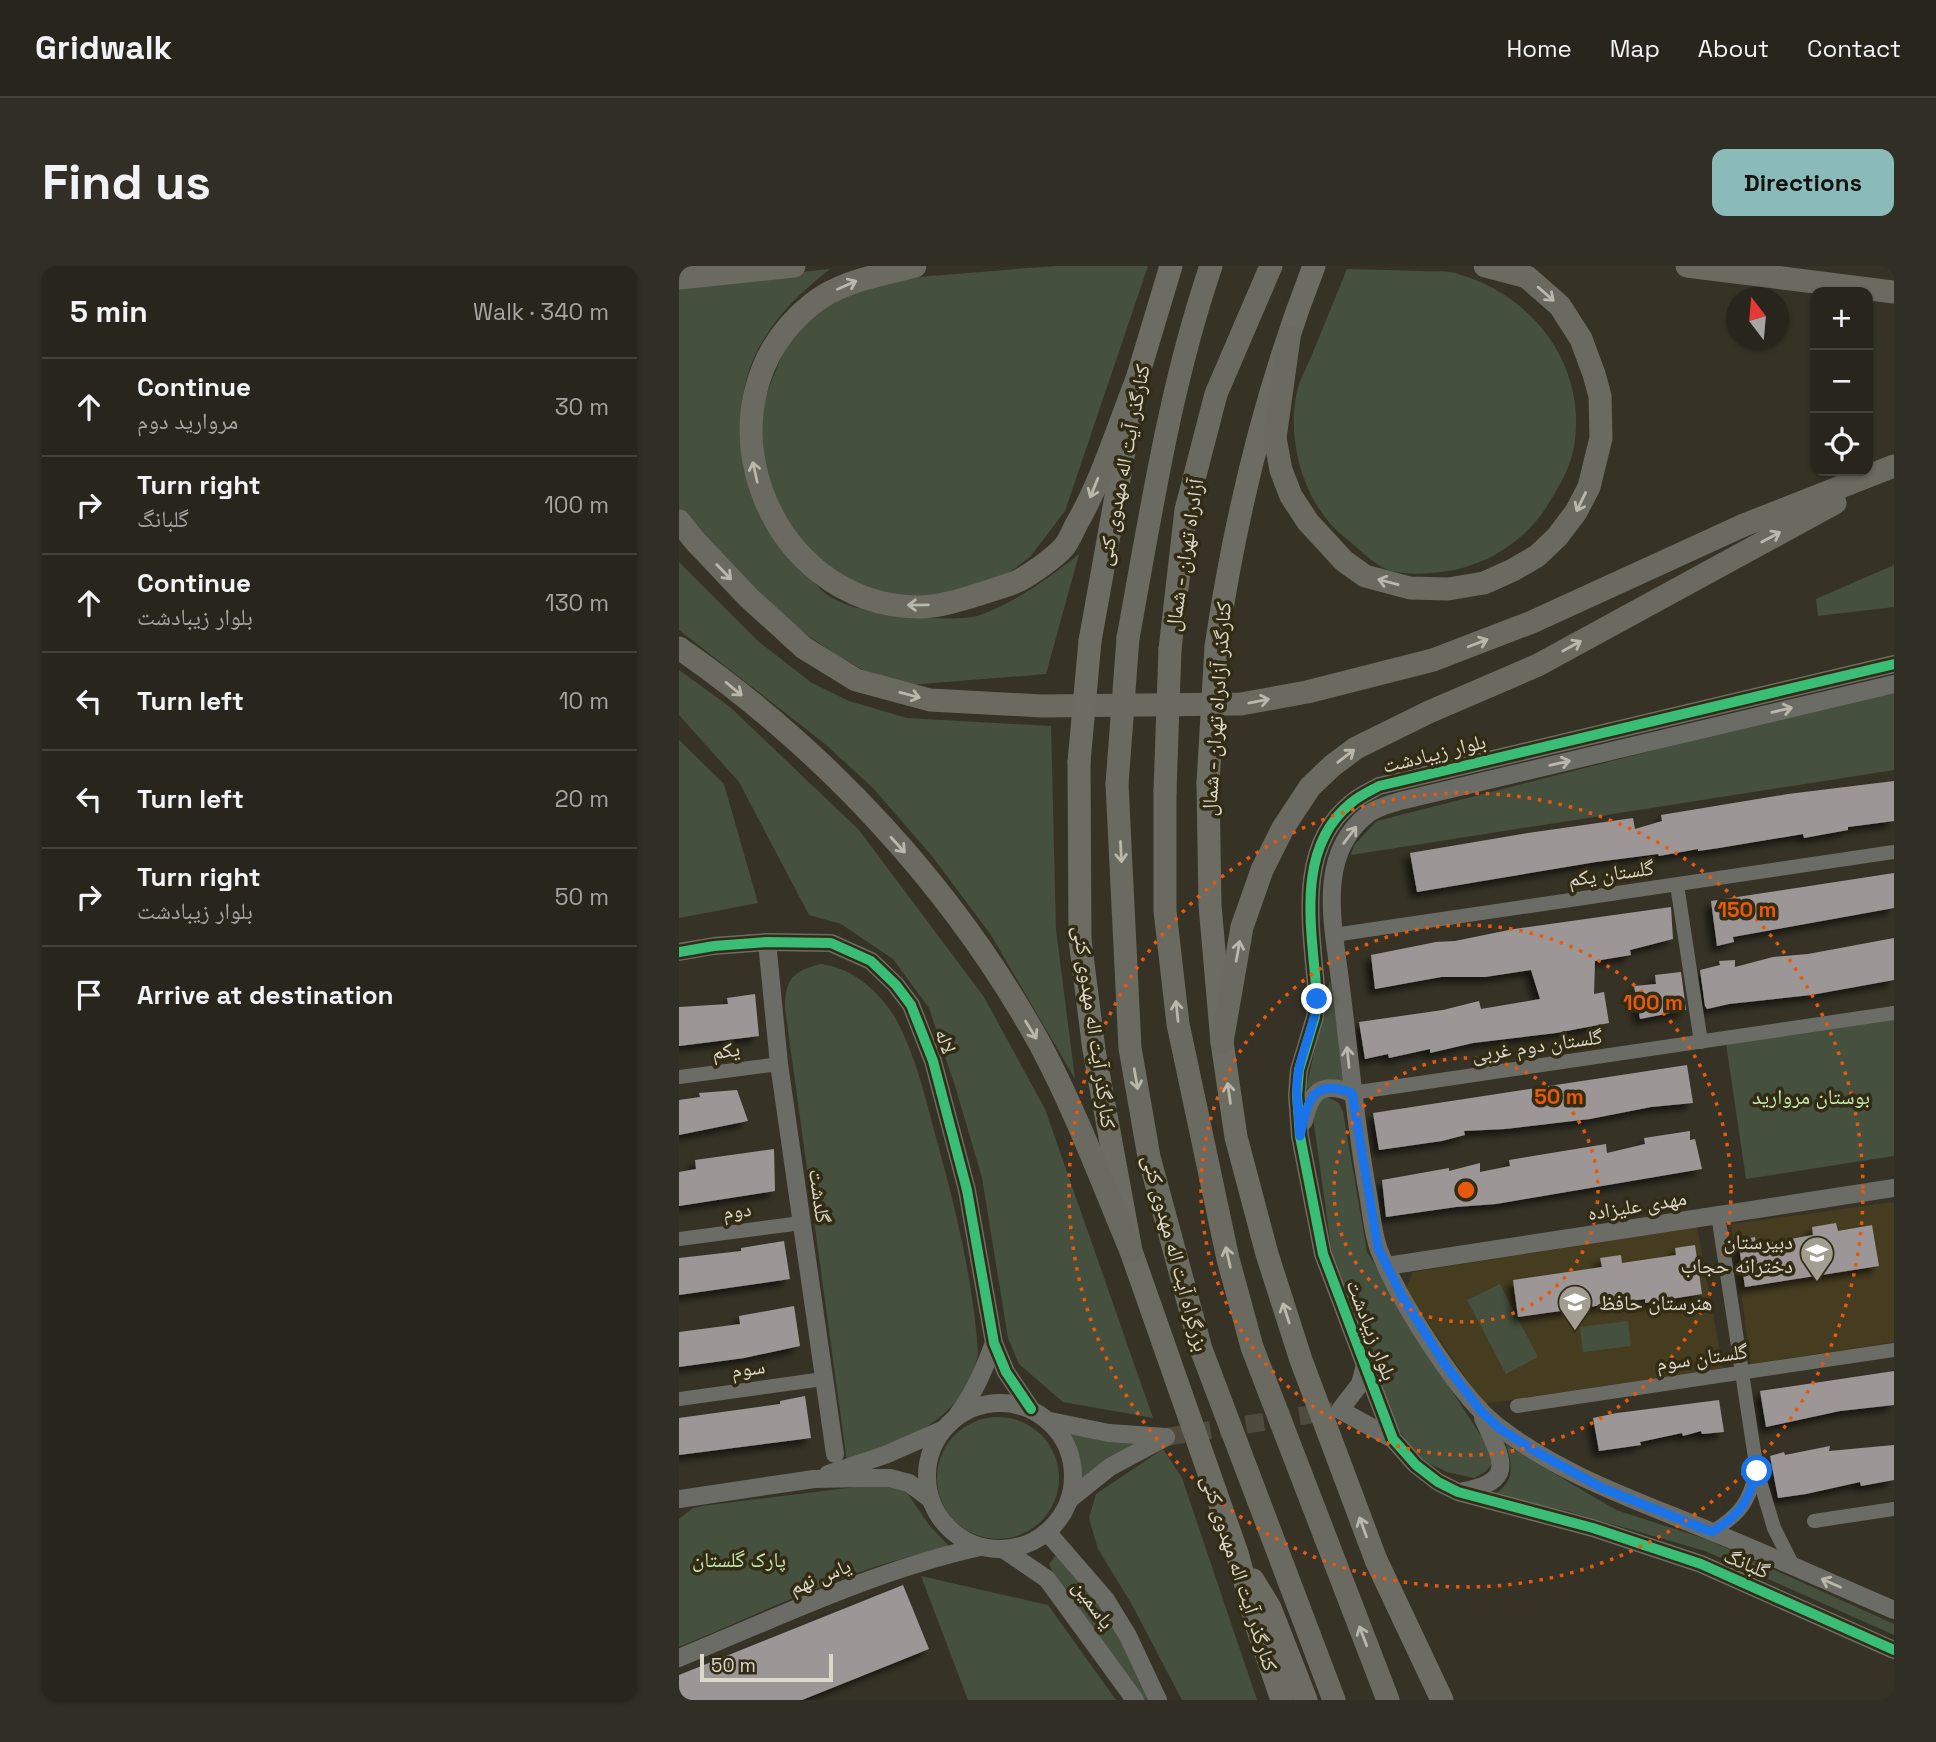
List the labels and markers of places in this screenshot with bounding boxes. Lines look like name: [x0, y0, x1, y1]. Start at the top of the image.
centre of rings: [1454, 1178, 1478, 1202]
place label: دبیرستان دخترانه حجاب: [1680, 1228, 1793, 1279]
school or university icon: دبیرستان دخترانه حجاب: [1798, 1234, 1836, 1283]
school or university icon: هنرستان حافظ: [1556, 1283, 1594, 1332]
place label: هنرستان حافظ: [1599, 1289, 1712, 1316]

